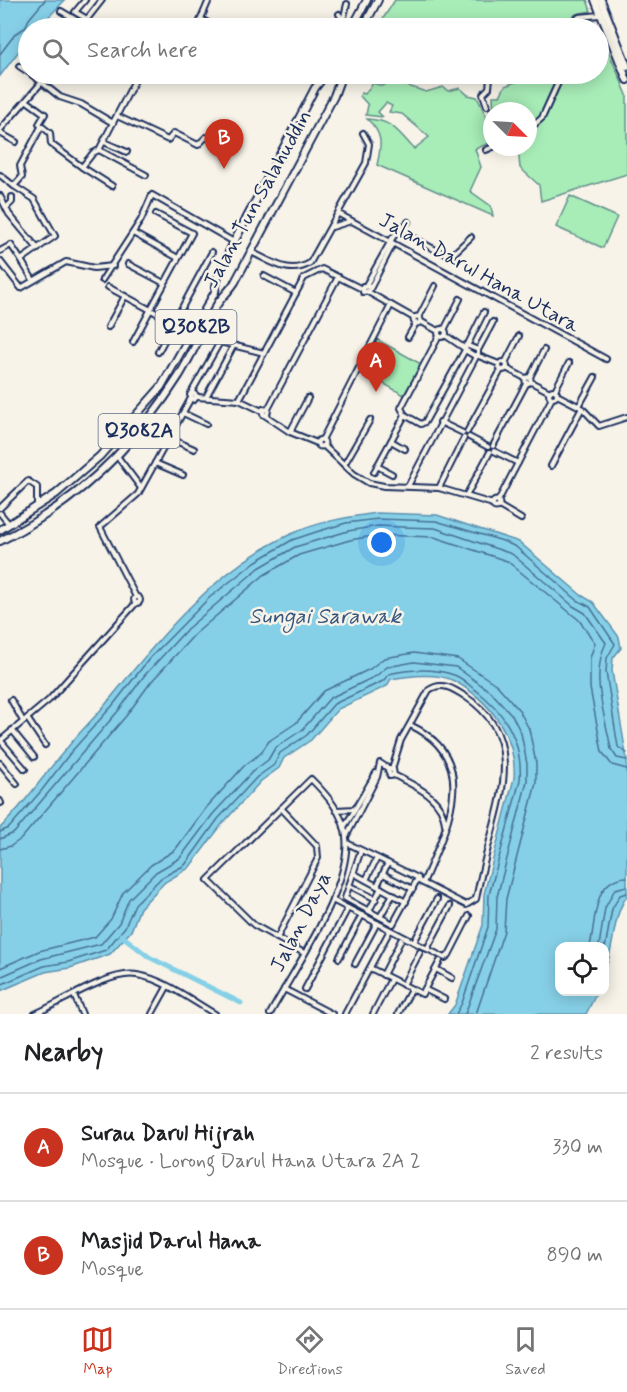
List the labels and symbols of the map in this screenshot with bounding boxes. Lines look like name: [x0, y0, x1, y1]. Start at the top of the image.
north arrow: [483, 102, 537, 156]
street label: Jalan Tun Salahuddin: [197, 105, 319, 293]
pin: B: [204, 120, 244, 169]
street label: Jalan Darul Hana Utara: [374, 206, 585, 340]
road number: Q3082B: [156, 310, 236, 344]
pin: A: [356, 342, 395, 392]
road number: Q3082A: [98, 414, 180, 448]
your location: [367, 528, 396, 557]
water label: Sungai Sarawak: [249, 603, 403, 633]
street label: Jalan Daya: [264, 867, 338, 977]

